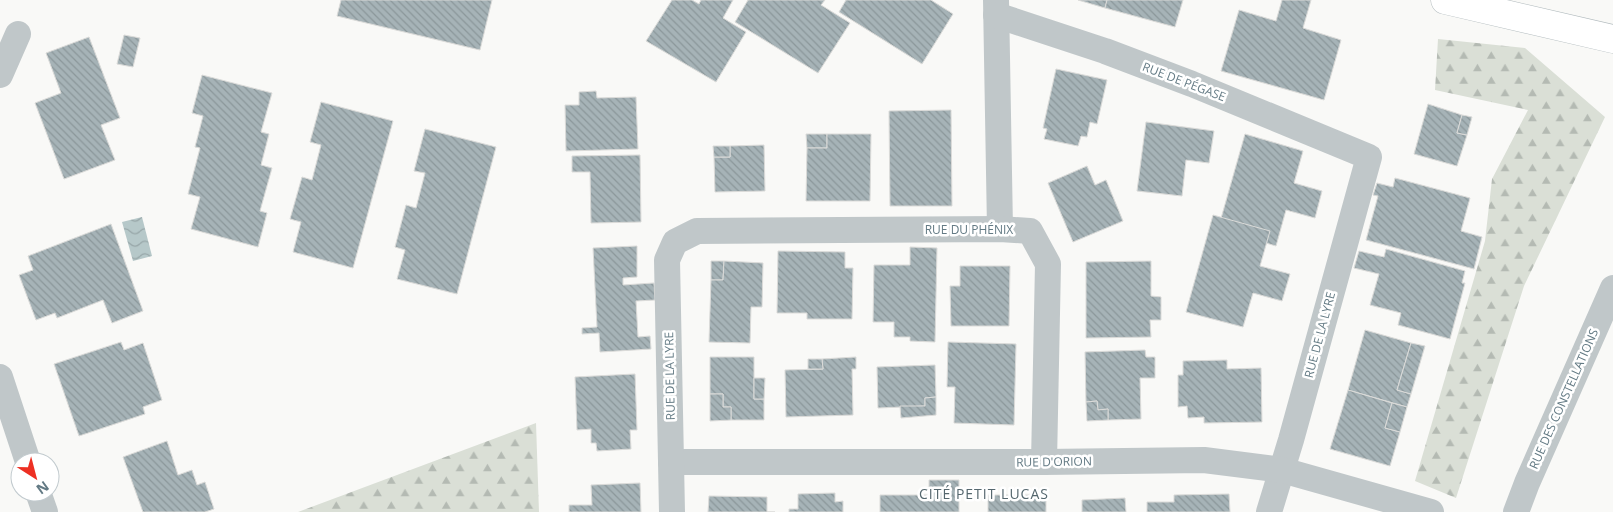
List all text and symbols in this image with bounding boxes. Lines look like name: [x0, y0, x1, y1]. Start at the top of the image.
street label: RUE DE PÉGASE: [1140, 58, 1228, 105]
street label: RUE DU PHÉNIX: [925, 221, 1013, 238]
street label: RUE DE LA LYRE: [1300, 290, 1339, 380]
street label: RUE DES CONSTELLATIONS: [1525, 326, 1602, 472]
street label: RUE DE LA LYRE: [660, 332, 679, 420]
north arrow: [10, 452, 60, 502]
street label: RUE D'ORION: [1016, 452, 1092, 471]
text: N: [33, 477, 53, 499]
district label: CITÉ PETIT LUCAS: [919, 484, 1049, 503]

